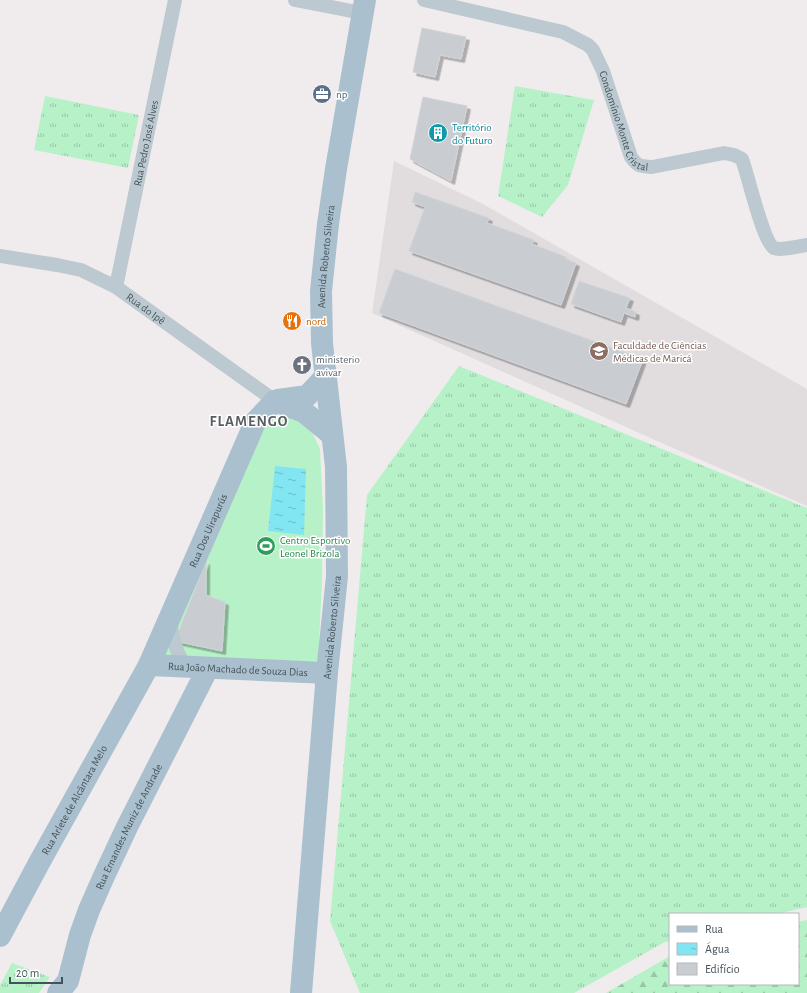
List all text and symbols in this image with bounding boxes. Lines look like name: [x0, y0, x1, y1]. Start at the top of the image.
street label: Condomínio Monte Cristal: [597, 70, 649, 173]
office icon: np: [311, 83, 333, 105]
place label: np: [336, 89, 348, 100]
street label: Rua Pedro José Alves: [132, 99, 160, 187]
building icon: Território do Futuro: [427, 122, 449, 144]
place label: Território do Futuro: [452, 122, 493, 146]
street label: Avenida Roberto Silveira: [316, 204, 337, 309]
street label: Rua do Ipê: [124, 291, 167, 326]
restaurant icon: nord: [281, 310, 303, 332]
place label: nord: [306, 316, 327, 327]
school or university icon: Faculdade de Ciências Médicas de Maricá: [588, 340, 610, 362]
place label: Faculdade de Ciências Médicas de Maricá: [613, 340, 706, 364]
church icon: ministerio avivar: [291, 354, 313, 376]
place label: ministerio avivar: [316, 354, 360, 378]
district label: FLAMENGO: [210, 414, 288, 429]
street label: Rua Dos Uirapurús: [187, 492, 229, 569]
sports icon: Centro Esportivo Leonel Brizola: [255, 535, 277, 557]
place label: Centro Esportivo Leonel Brizola: [280, 535, 350, 559]
street label: Avenida Roberto Silveira: [322, 575, 343, 680]
street label: Rua João Machado de Souza Dias: [168, 661, 308, 678]
street label: Rua Arlete de Alcântara Melo: [40, 744, 109, 857]
street label: Rua Ernandes Muniz de Andrade: [94, 762, 164, 891]
legend: [669, 913, 799, 985]
text: Rua: [705, 923, 724, 935]
text: Água: [705, 942, 730, 955]
scale bar: [10, 959, 62, 985]
text: Edifício: [705, 963, 740, 975]
text: 20 m: [16, 967, 39, 979]

